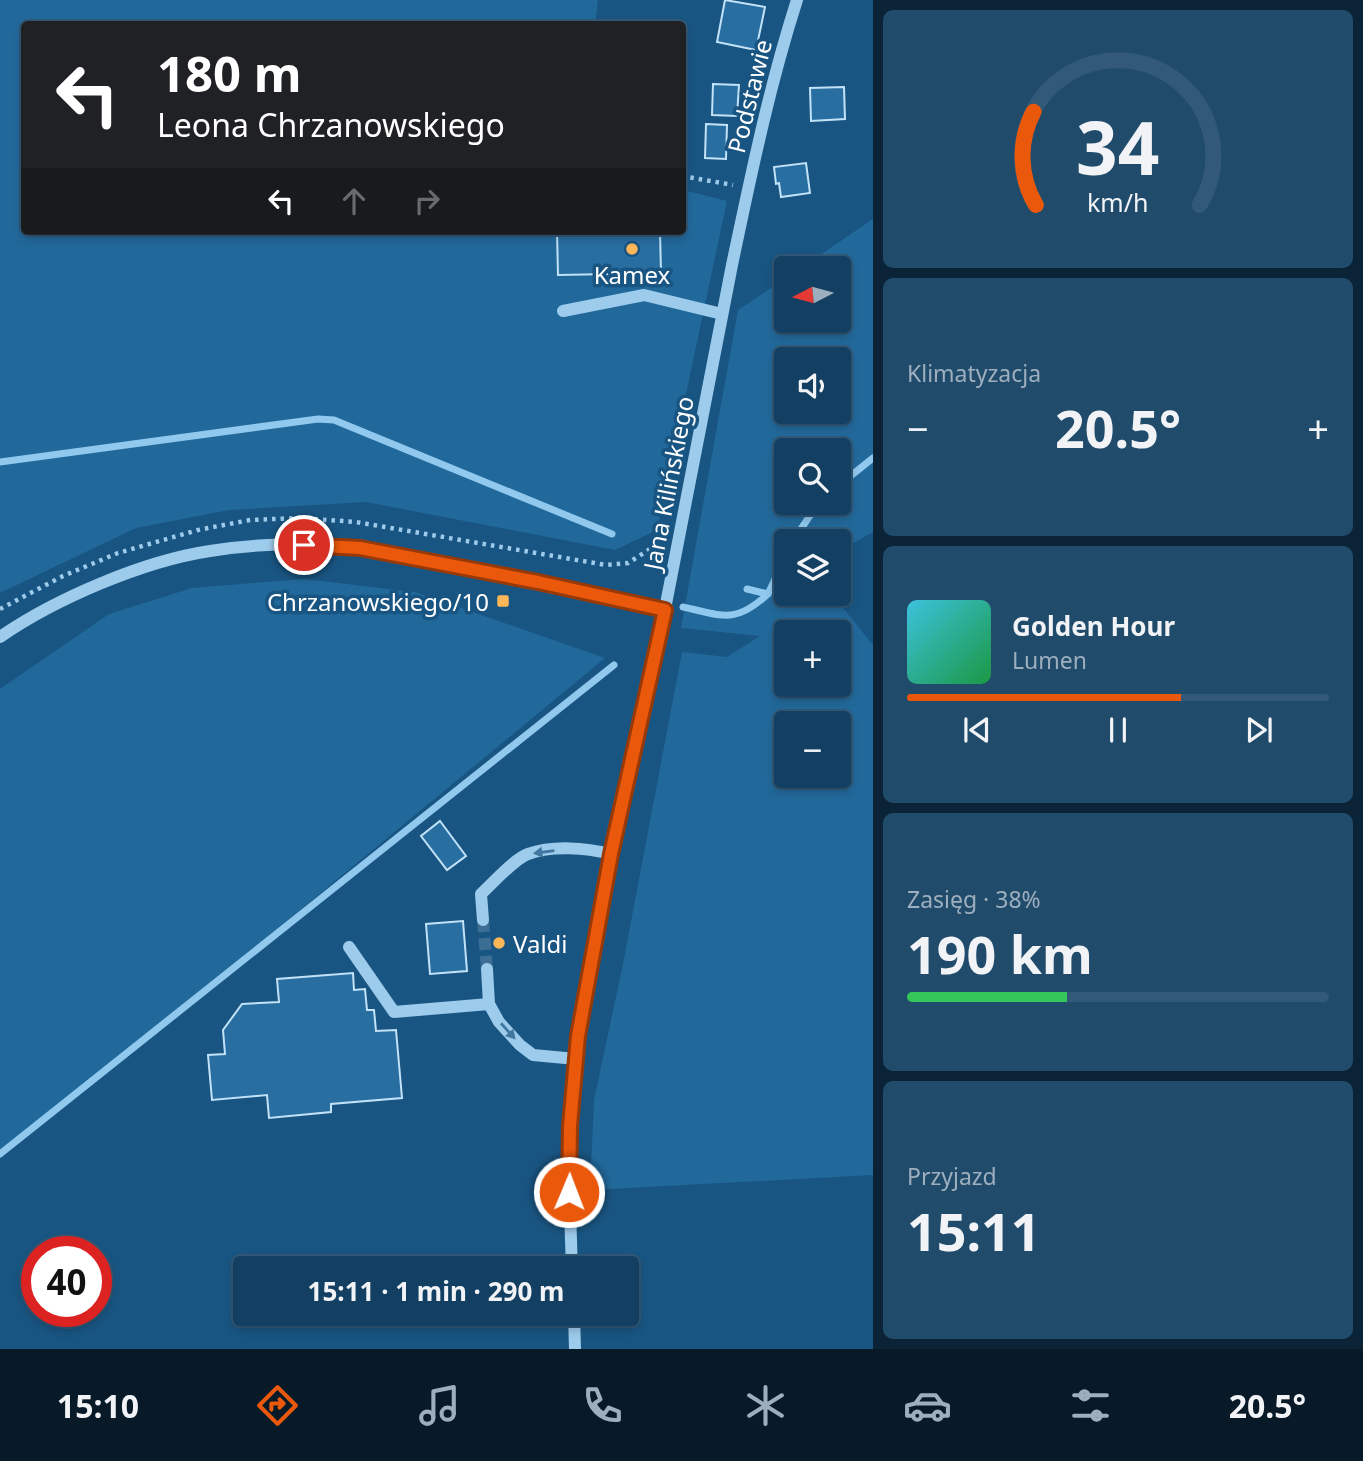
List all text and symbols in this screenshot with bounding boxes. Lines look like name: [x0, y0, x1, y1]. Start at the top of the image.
street label: Podstawie: [719, 36, 779, 156]
text: 180 m: [157, 40, 302, 106]
icon: left: [42, 49, 133, 140]
text: 34: [1076, 97, 1160, 196]
text: Leona Chrzanowskiego: [157, 103, 505, 146]
icon: left: [262, 182, 300, 220]
icon: ahead: [335, 182, 373, 220]
icon: right: [408, 182, 446, 220]
text: km/h: [1087, 185, 1149, 219]
marker: Kamex: [624, 241, 640, 257]
north arrow: [774, 256, 850, 332]
map controls: [774, 256, 851, 788]
place label: Kamex: [594, 258, 671, 291]
button: sound: [774, 347, 851, 424]
text: Klimatyzacja: [907, 357, 1041, 389]
text: 20.5°: [1055, 392, 1181, 463]
street label: Jana Kilińskiego: [635, 393, 701, 575]
text: −: [907, 402, 929, 454]
text: +: [1307, 402, 1329, 454]
button: search: [774, 438, 851, 515]
pin: [274, 515, 334, 575]
icon: arrive: [285, 526, 323, 564]
button: layers: [774, 529, 851, 606]
place label: Chrzanowskiego/10: [267, 585, 489, 618]
marker: Chrzanowskiego/10: [495, 593, 511, 609]
text: Golden Hour: [1012, 608, 1175, 644]
button: +: [774, 620, 851, 697]
text: Lumen: [1012, 644, 1087, 676]
button: −: [774, 711, 851, 788]
icon: previous: [958, 711, 996, 749]
icon: pause: [1099, 711, 1137, 749]
icon: next: [1240, 711, 1278, 749]
one-way arrow: [533, 846, 555, 857]
text: Zasięg · 38%: [907, 883, 1041, 915]
text: 190 km: [907, 918, 1093, 989]
place label: Valdi: [513, 927, 568, 960]
marker: Valdi: [491, 935, 507, 951]
one-way arrow: [499, 1022, 515, 1039]
position arrow: [532, 1155, 606, 1229]
text: Przyjazd: [907, 1160, 997, 1192]
text: 15:11: [907, 1195, 1041, 1266]
speed limit sign: 40: [21, 1236, 112, 1327]
text: 15:11 · 1 min · 290 m: [308, 1273, 564, 1309]
icon: directions: [253, 1381, 302, 1430]
icon: music: [415, 1381, 464, 1430]
icon: phone: [578, 1381, 627, 1430]
icon: climate: [741, 1381, 790, 1430]
icon: car: [903, 1381, 952, 1430]
icon: filters: [1066, 1381, 1115, 1430]
text: 15:10: [57, 1384, 139, 1427]
text: 20.5°: [1229, 1384, 1306, 1427]

